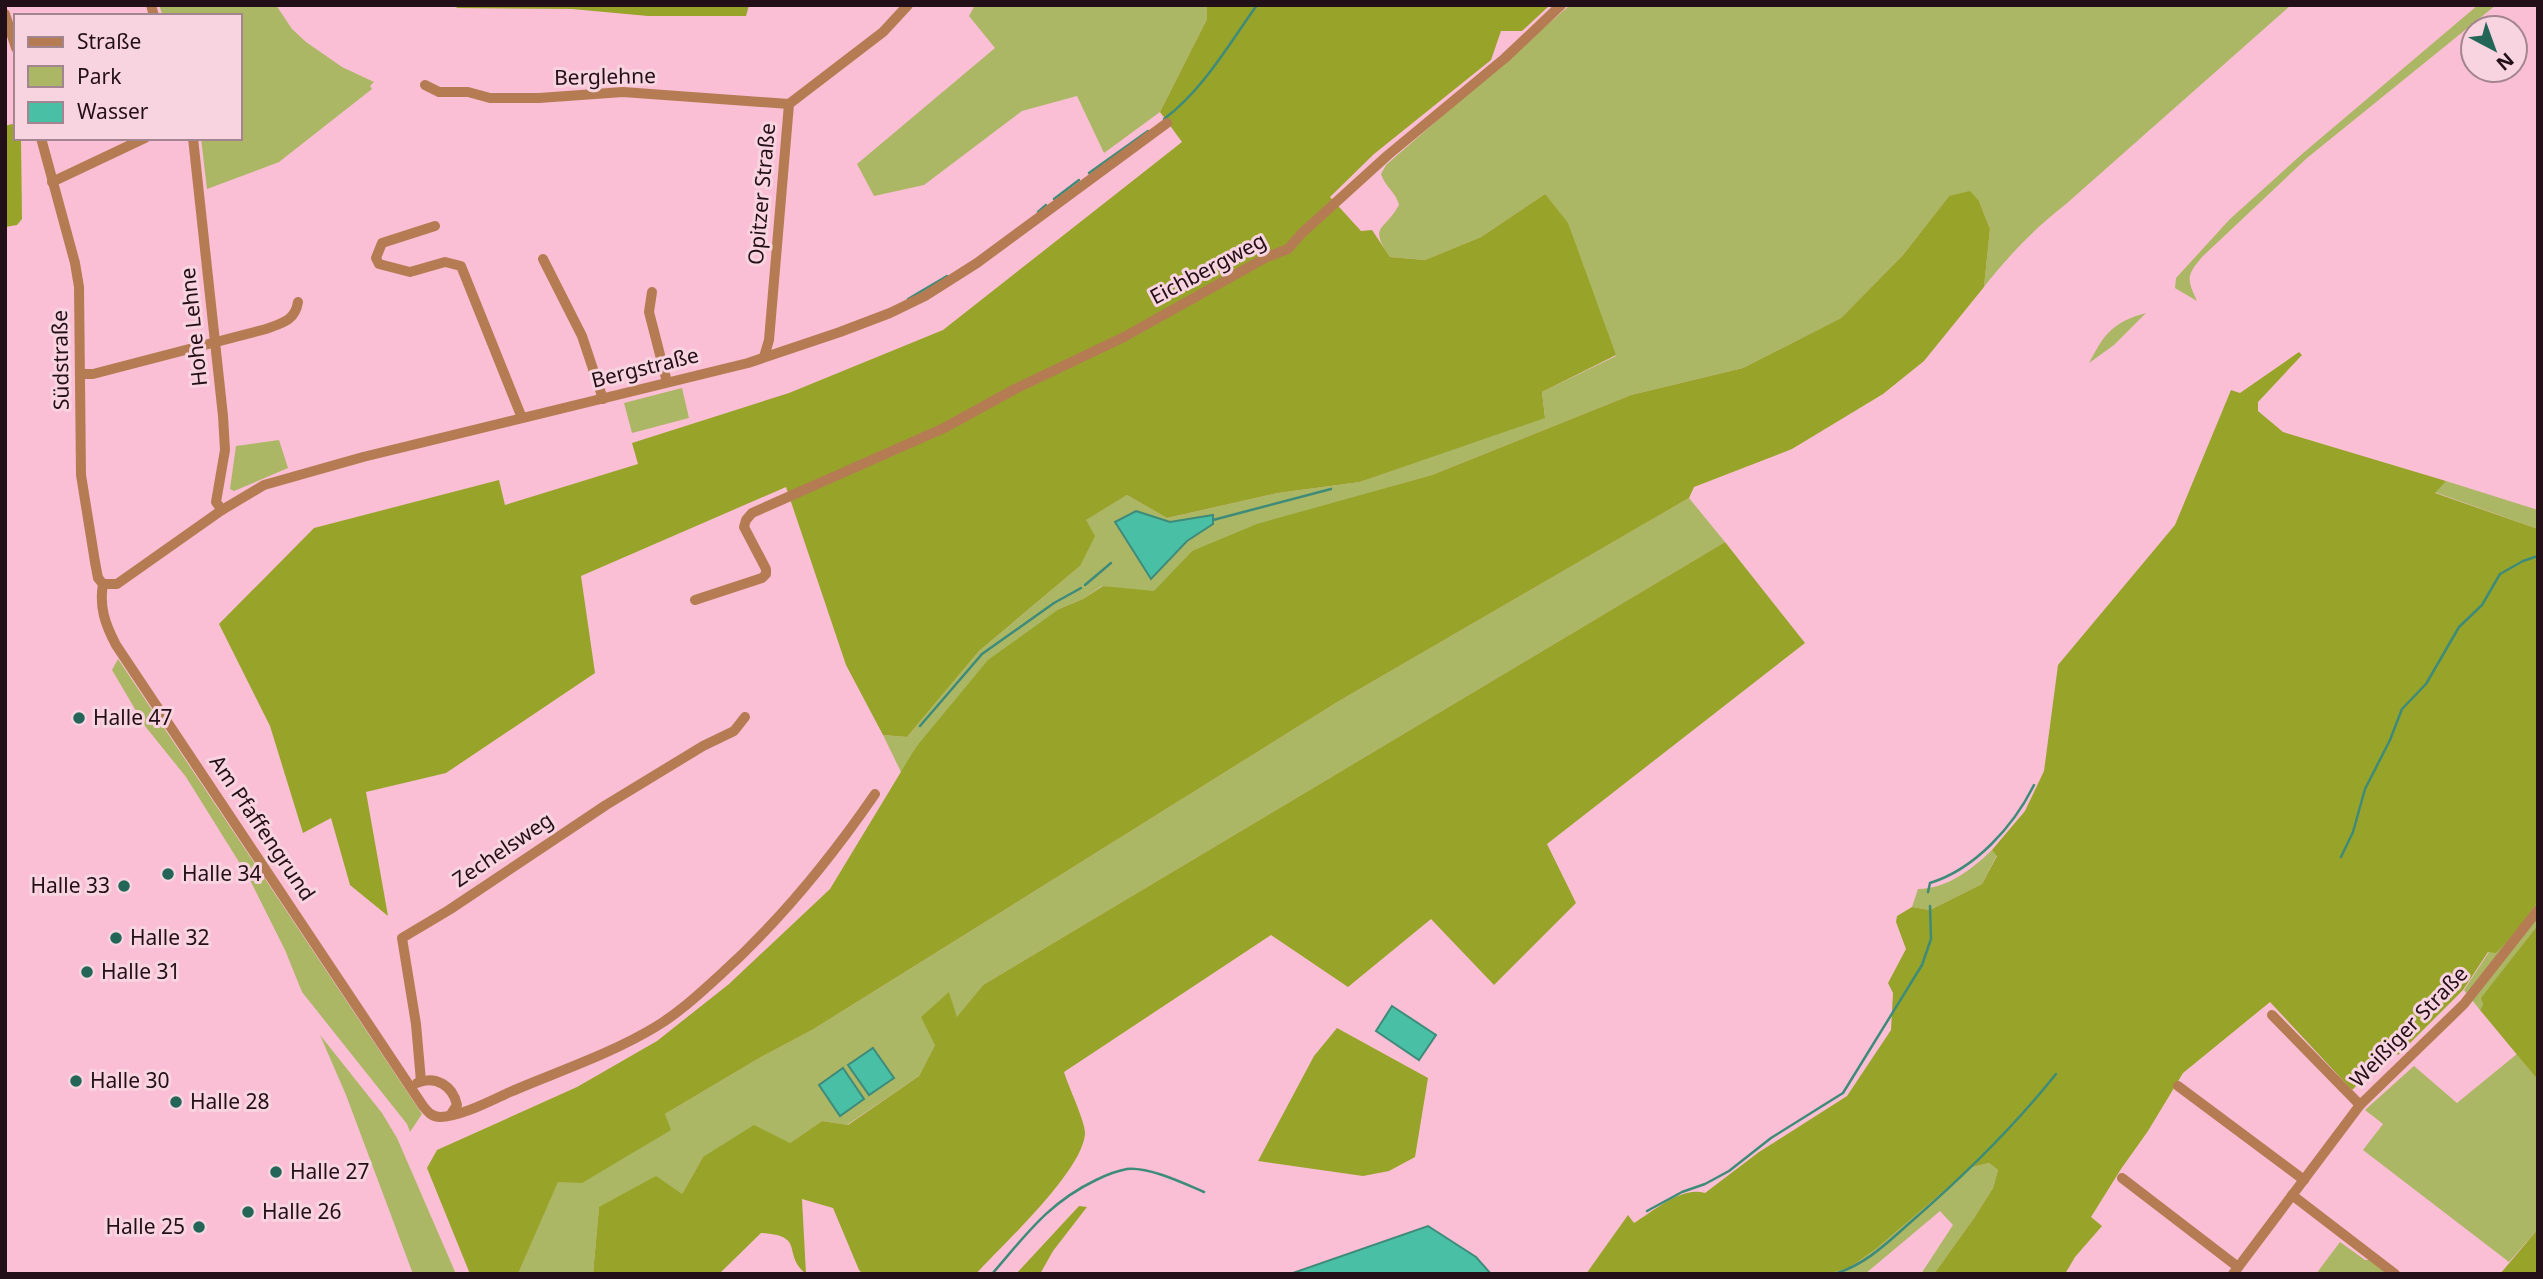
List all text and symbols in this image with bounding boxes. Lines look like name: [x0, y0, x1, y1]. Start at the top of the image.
legend: [14, 14, 242, 140]
north arrow: [2459, 14, 2529, 84]
text: Straße: [77, 27, 141, 55]
text: N: [2491, 47, 2520, 77]
street label: Berglehne: [554, 61, 656, 91]
text: Park: [77, 62, 122, 90]
text: Wasser: [77, 97, 149, 125]
street label: Opitzer Straße: [741, 122, 781, 266]
street label: Eichbergweg: [1145, 226, 1270, 310]
street label: Hohe Lehne: [173, 266, 213, 388]
street label: Südstraße: [45, 310, 75, 410]
street label: Bergstraße: [588, 340, 701, 394]
place label: Halle 47: [93, 703, 173, 731]
marker: Halle 47: [71, 710, 87, 726]
street label: Am Pfaffengrund: [204, 749, 322, 906]
street label: Zechelsweg: [447, 805, 558, 893]
place label: Halle 34: [182, 859, 262, 887]
marker: Halle 34: [160, 866, 176, 882]
place label: Halle 33: [30, 871, 110, 899]
marker: Halle 33: [116, 878, 132, 894]
place label: Halle 32: [130, 923, 210, 951]
marker: Halle 32: [108, 930, 124, 946]
place label: Halle 31: [101, 957, 181, 985]
street label: Weißiger Straße: [2343, 960, 2473, 1093]
marker: Halle 31: [79, 964, 95, 980]
place label: Halle 30: [90, 1066, 170, 1094]
marker: Halle 30: [68, 1073, 84, 1089]
place label: Halle 28: [190, 1087, 270, 1115]
marker: Halle 28: [168, 1094, 184, 1110]
place label: Halle 27: [290, 1157, 370, 1185]
marker: Halle 27: [268, 1164, 284, 1180]
place label: Halle 26: [262, 1197, 342, 1225]
marker: Halle 26: [240, 1204, 256, 1220]
place label: Halle 25: [105, 1212, 185, 1240]
marker: Halle 25: [191, 1219, 207, 1235]

